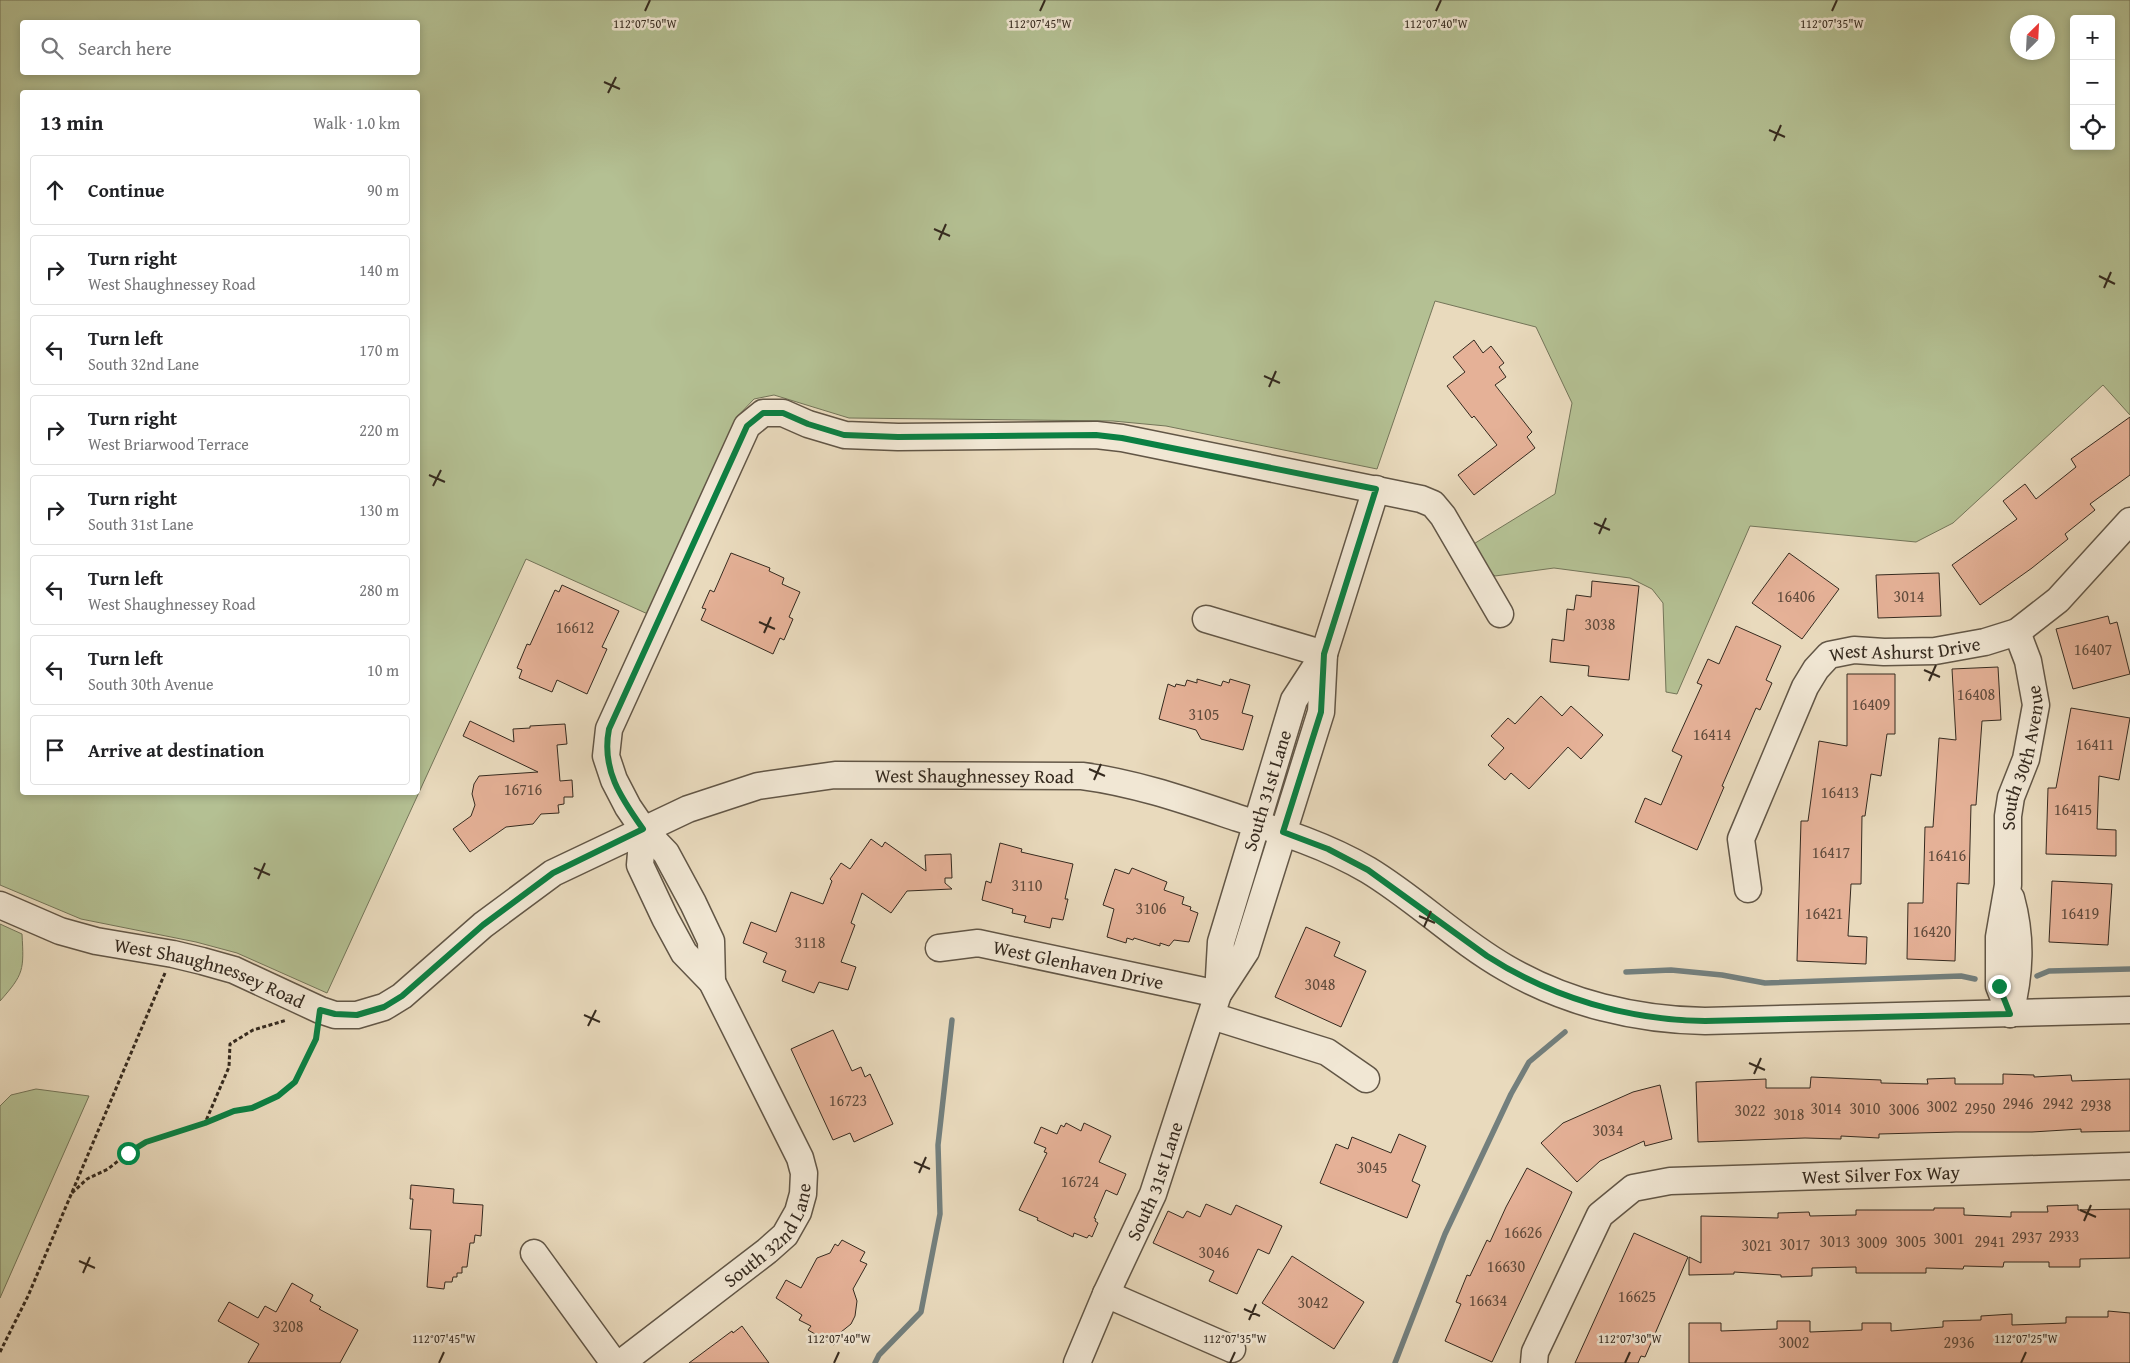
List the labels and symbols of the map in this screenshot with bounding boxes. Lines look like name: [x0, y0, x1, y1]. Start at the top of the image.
text: 112°07'50"W: [613, 15, 677, 32]
text: 112°07'45"W: [1008, 15, 1072, 32]
text: 112°07'40"W: [1404, 15, 1468, 32]
text: 112°07'35"W: [1800, 15, 1864, 32]
north arrow: [2010, 15, 2055, 60]
house number: 16406: [1777, 584, 1816, 608]
house number: 3014: [1894, 584, 1925, 608]
house number: 3038: [1585, 612, 1616, 636]
house number: 16612: [556, 615, 594, 639]
street label: West Ashurst Drive: [1827, 629, 1983, 669]
house number: 16407: [2074, 637, 2113, 661]
house number: 16408: [1957, 682, 1996, 706]
street label: South 30th Avenue: [1994, 683, 2050, 830]
house number: 16409: [1852, 692, 1891, 716]
house number: 3105: [1189, 702, 1219, 726]
house number: 16414: [1693, 722, 1732, 746]
street label: South 31st Lane: [1235, 726, 1298, 855]
house number: 16411: [2076, 732, 2114, 756]
street label: West Shaughnessey Road: [875, 761, 1075, 790]
house number: 16716: [504, 777, 543, 801]
house number: 16413: [1821, 780, 1859, 804]
house number: 16415: [2054, 797, 2092, 821]
house number: 16417: [1812, 840, 1851, 864]
house number: 16416: [1928, 843, 1967, 867]
house number: 3110: [1012, 873, 1043, 897]
house number: 3106: [1136, 896, 1167, 920]
house number: 16421: [1805, 901, 1843, 925]
house number: 16419: [2061, 901, 2100, 925]
house number: 16420: [1913, 919, 1952, 943]
street label: West Shaughnessey Road: [112, 930, 310, 1015]
house number: 3118: [795, 930, 826, 954]
street label: West Glenhaven Drive: [991, 933, 1166, 996]
house number: 3048: [1305, 972, 1336, 996]
route end: [1988, 975, 2011, 998]
house number: 16723: [829, 1088, 867, 1112]
house number: 2946: [2003, 1091, 2034, 1115]
house number: 2942: [2043, 1091, 2073, 1115]
house number: 2938: [2081, 1093, 2112, 1117]
house number: 3002: [1927, 1094, 1957, 1118]
house number: 3014: [1811, 1096, 1842, 1120]
house number: 3010: [1850, 1096, 1881, 1120]
house number: 2950: [1965, 1096, 1996, 1120]
house number: 3006: [1889, 1097, 1920, 1121]
house number: 3022: [1735, 1098, 1765, 1122]
house number: 3018: [1774, 1102, 1805, 1126]
street label: South 31st Lane: [1119, 1118, 1190, 1245]
house number: 3034: [1593, 1118, 1624, 1142]
route start: [117, 1142, 140, 1165]
house number: 3045: [1357, 1155, 1387, 1179]
street label: West Silver Fox Way: [1801, 1158, 1961, 1191]
house number: 16724: [1061, 1169, 1100, 1193]
street label: South 32nd Lane: [717, 1182, 818, 1294]
house number: 16626: [1504, 1220, 1543, 1244]
house number: 2933: [2049, 1224, 2079, 1248]
house number: 2937: [2012, 1225, 2043, 1249]
house number: 3001: [1934, 1226, 1964, 1250]
house number: 3013: [1820, 1229, 1850, 1253]
house number: 3005: [1896, 1229, 1926, 1253]
house number: 2941: [1975, 1229, 2005, 1253]
house number: 3009: [1857, 1230, 1888, 1254]
house number: 3017: [1780, 1232, 1811, 1256]
house number: 3021: [1742, 1233, 1772, 1257]
house number: 3046: [1199, 1240, 1230, 1264]
house number: 16630: [1487, 1254, 1526, 1278]
house number: 16625: [1618, 1284, 1656, 1308]
house number: 16634: [1469, 1288, 1508, 1312]
house number: 3042: [1298, 1290, 1328, 1314]
house number: 3208: [273, 1314, 304, 1338]
text: 112°07'45"W: [412, 1330, 476, 1347]
text: 112°07'40"W: [807, 1330, 871, 1347]
text: 112°07'35"W: [1203, 1330, 1267, 1347]
text: 112°07'30"W: [1598, 1330, 1662, 1347]
house number: 3002: [1779, 1330, 1809, 1354]
house number: 2936: [1944, 1330, 1975, 1354]
text: 112°07'25"W: [1994, 1330, 2058, 1347]

